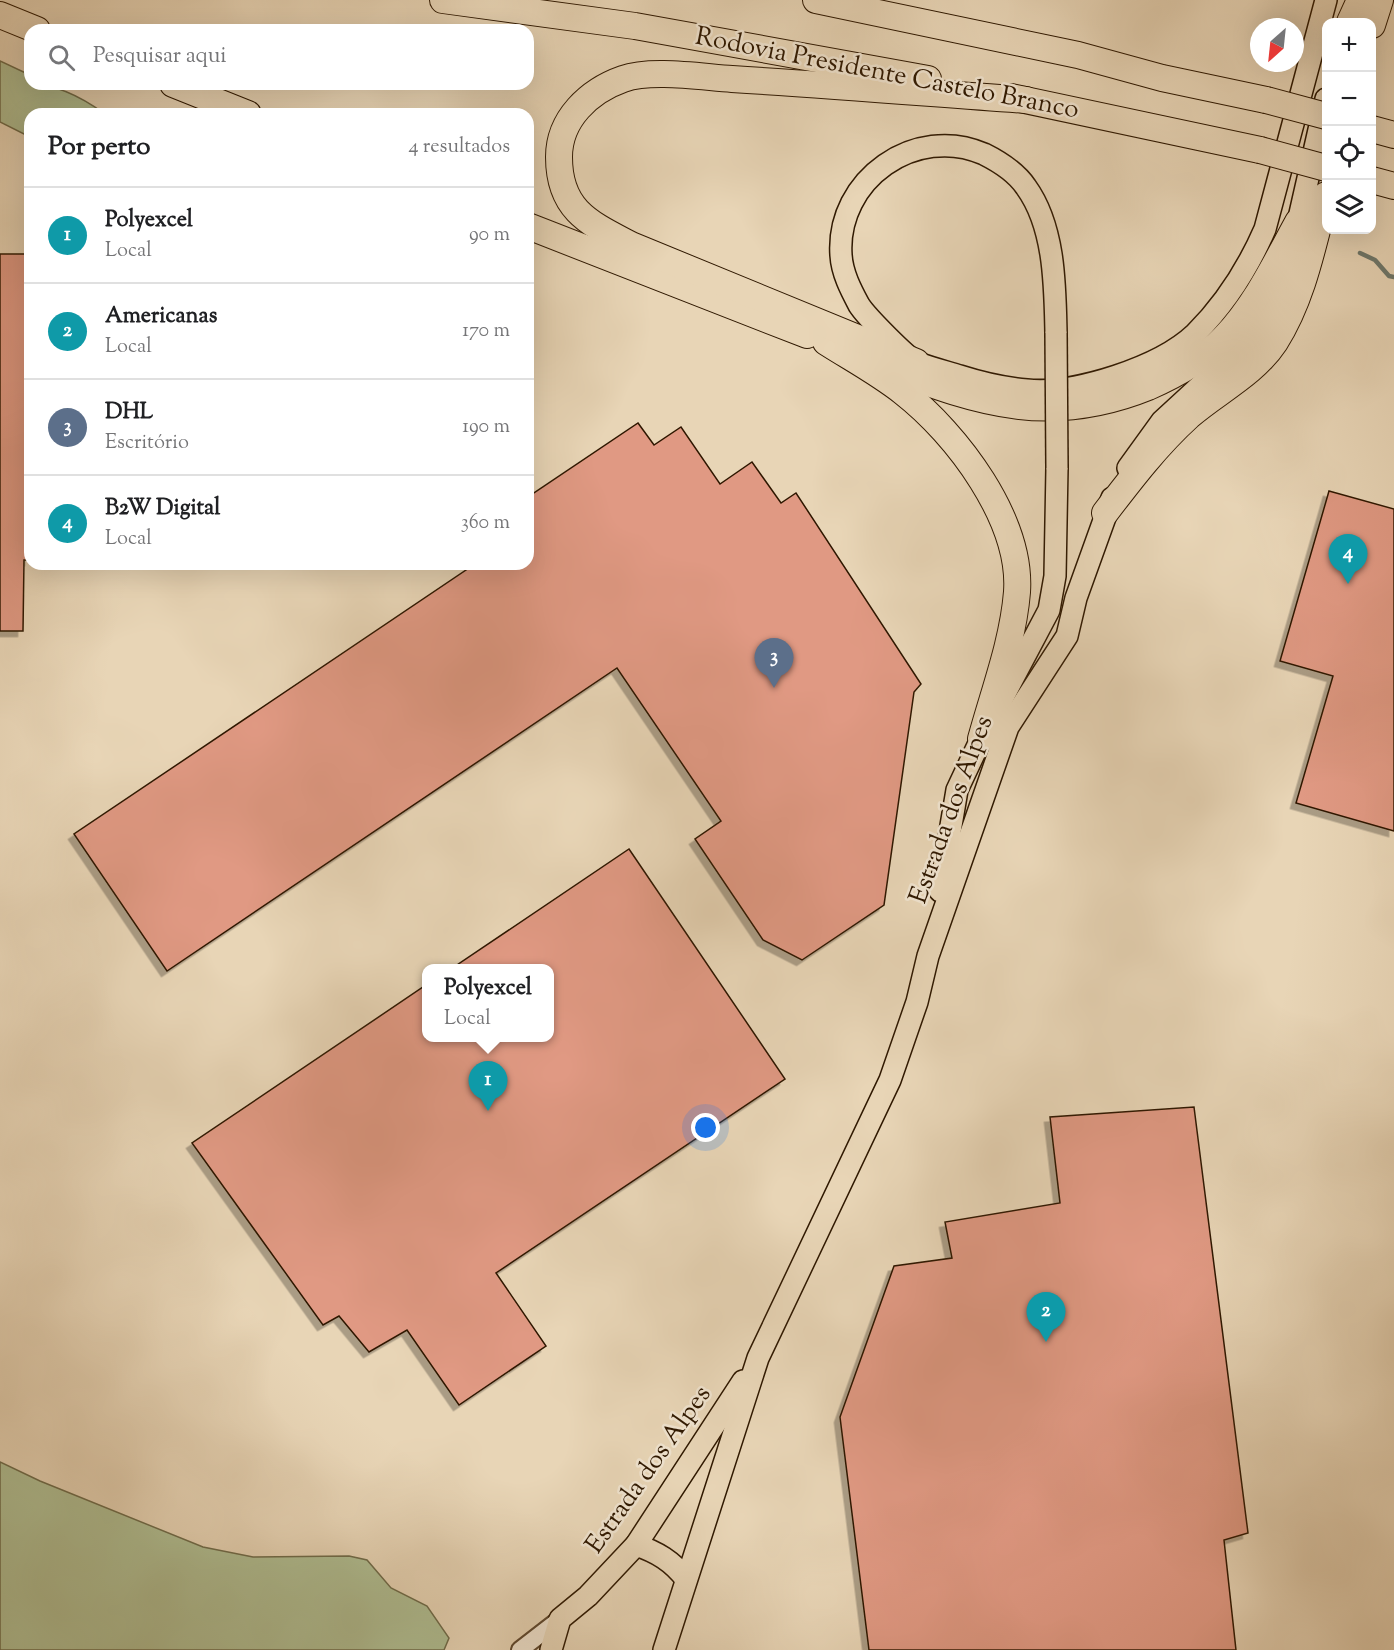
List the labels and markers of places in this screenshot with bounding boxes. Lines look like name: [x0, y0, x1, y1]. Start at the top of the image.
pin: 4: [1328, 534, 1368, 584]
pin: 3: [754, 638, 794, 688]
pin: 1: [468, 1062, 508, 1111]
pin: 2: [1026, 1292, 1066, 1342]

